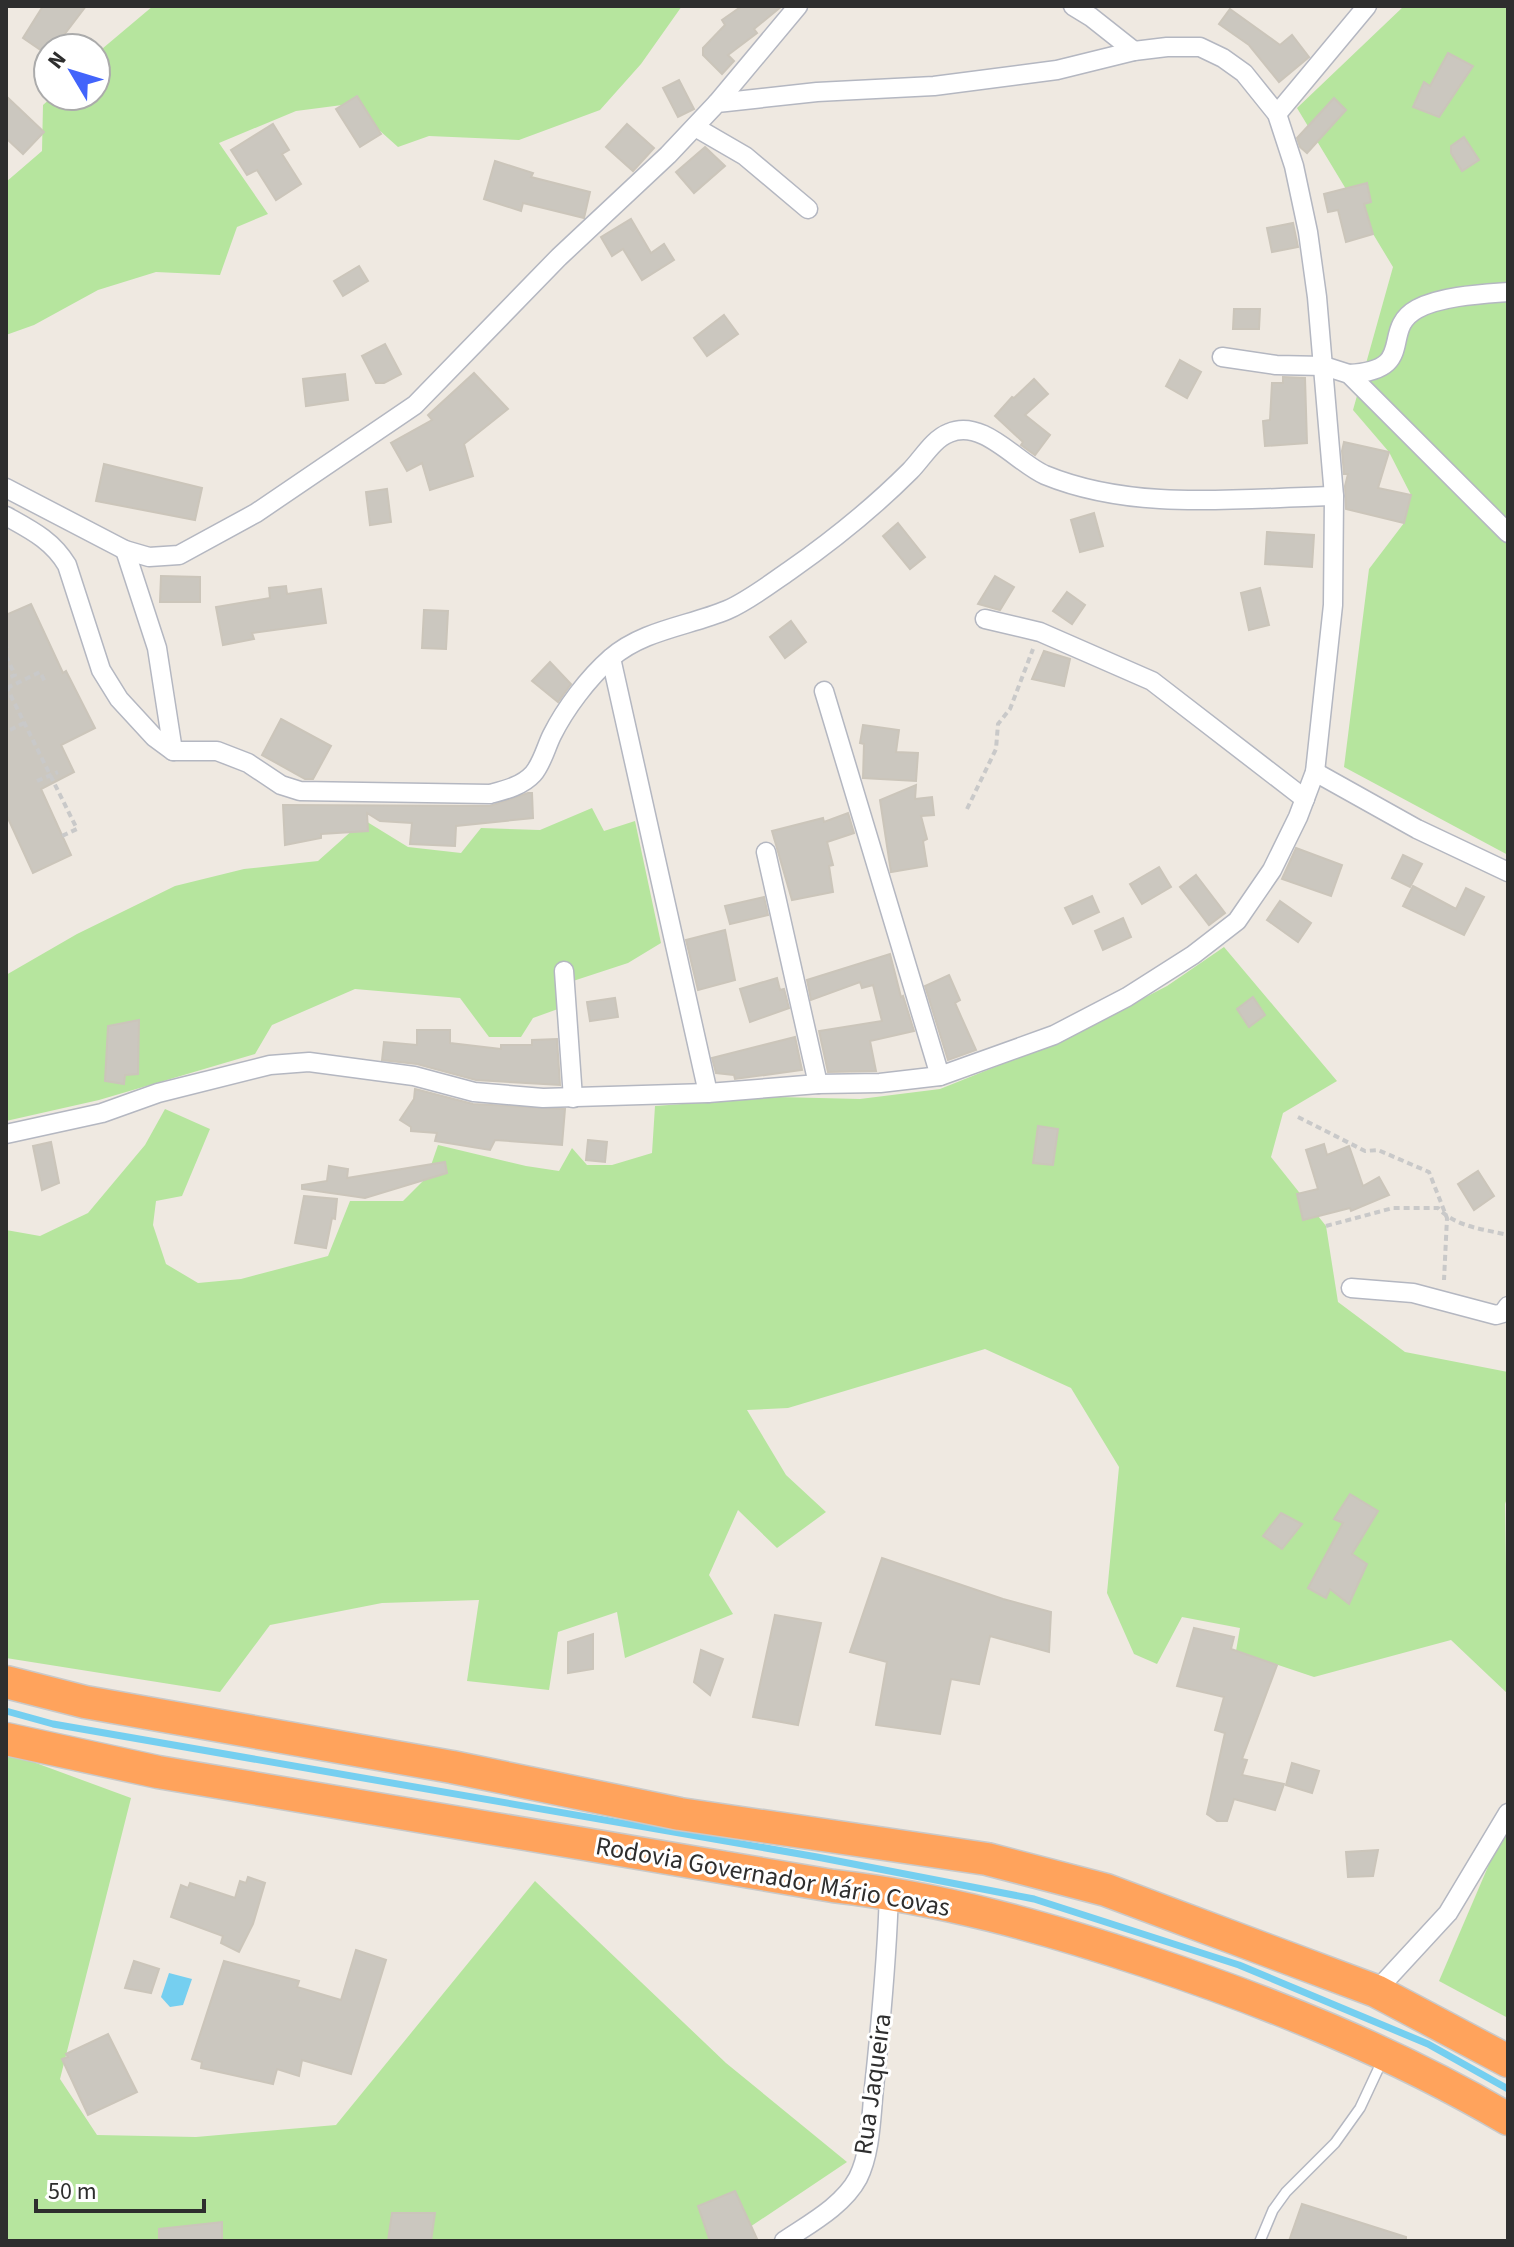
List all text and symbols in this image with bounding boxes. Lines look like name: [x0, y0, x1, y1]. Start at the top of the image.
north arrow: [32, 32, 112, 112]
text: N: [40, 45, 74, 76]
street label: Rodovia Governador Mário Covas: [593, 1827, 953, 1926]
street label: Rua Jaqueira: [844, 2011, 901, 2157]
scale bar: [36, 2163, 204, 2213]
text: 50 m: [48, 2174, 97, 2209]

